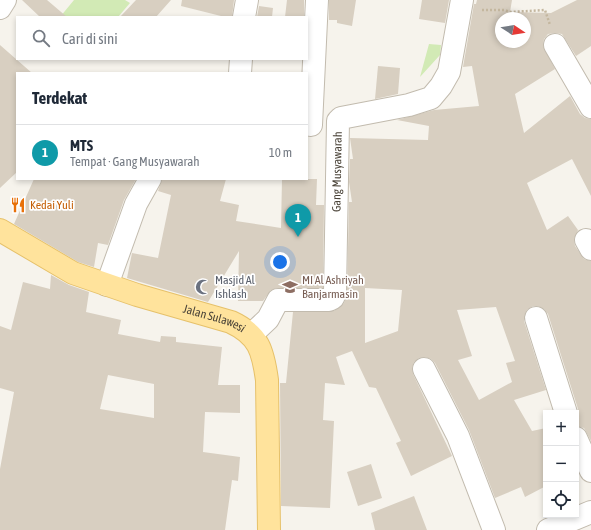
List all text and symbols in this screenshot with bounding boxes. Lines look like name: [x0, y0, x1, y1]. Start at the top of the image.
north arrow: [495, 12, 531, 48]
search box: [16, 16, 308, 60]
icon: search: [30, 27, 52, 49]
text: Cari di sini: [62, 30, 118, 47]
text: Terdekat: [32, 88, 87, 108]
street label: Gang Musyawarah: [329, 131, 345, 212]
text: MTS: [70, 137, 93, 154]
text: 1: [42, 145, 48, 160]
text: 10 m: [269, 145, 292, 160]
text: Tempat · Gang Musyawarah: [70, 154, 200, 169]
restaurant icon: Kedai Yuli: [9, 196, 27, 214]
place label: Kedai Yuli: [30, 198, 74, 212]
pin: 1: [285, 204, 311, 237]
your location: [270, 252, 290, 272]
place label: Masjid Al Ishlash: [215, 273, 256, 301]
place label: MI Al Ashriyah Banjarmasin: [302, 273, 364, 301]
mosque icon: Masjid Al Ishlash: [194, 278, 212, 296]
school or university icon: MI Al Ashriyah Banjarmasin: [281, 278, 299, 296]
street label: Jalan Sulawesi: [181, 302, 248, 335]
map controls: [543, 410, 579, 518]
button: +: [543, 410, 579, 446]
button: −: [543, 446, 579, 482]
button: locate: [543, 482, 579, 518]

